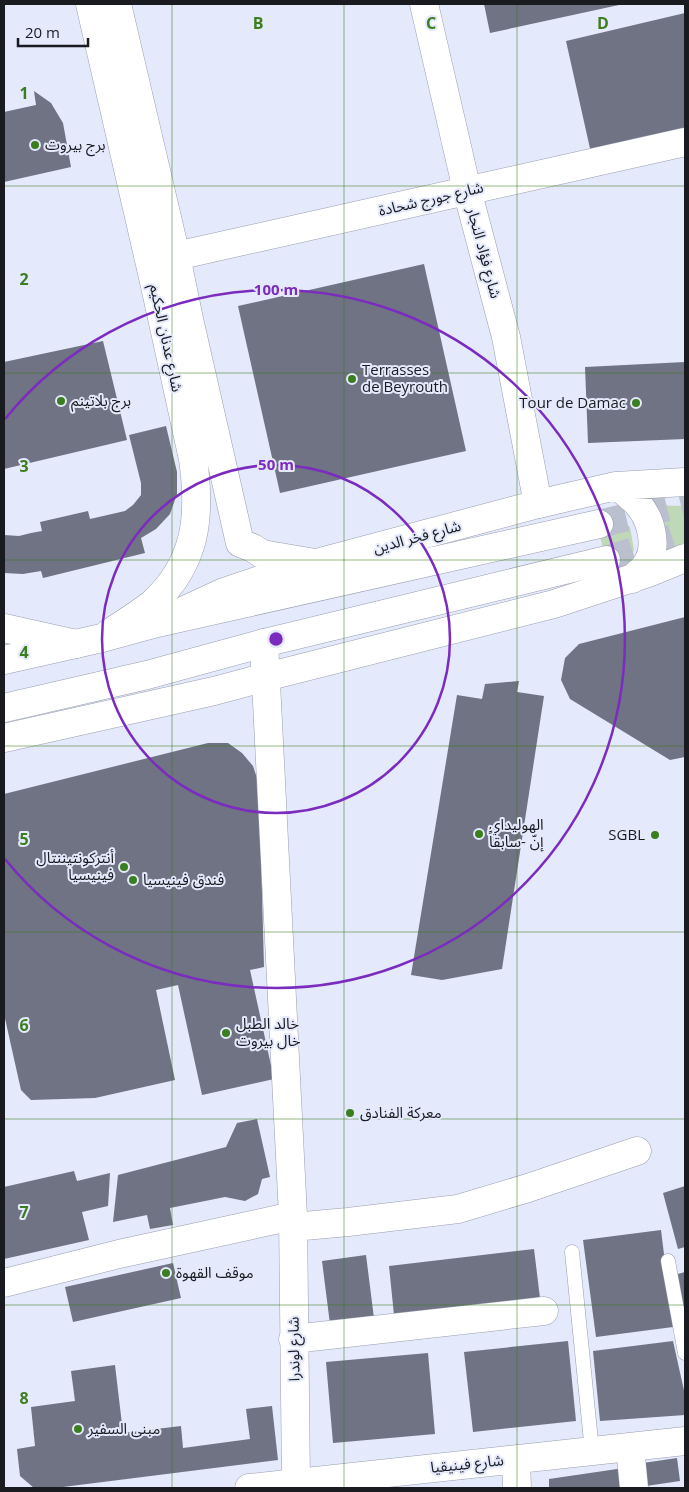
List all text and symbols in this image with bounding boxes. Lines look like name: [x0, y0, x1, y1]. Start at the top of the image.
text: B: [253, 12, 263, 34]
text: C: [426, 12, 436, 34]
text: D: [597, 12, 609, 34]
scale bar: [18, 15, 88, 47]
text: 20 m: [25, 22, 60, 42]
text: 1: [19, 82, 29, 104]
place label: برج بيروت: [45, 134, 106, 157]
marker: برج بيروت: [29, 139, 41, 151]
street label: شارع جورج شحادة: [376, 176, 486, 223]
street label: شارع فؤاد النجار: [460, 204, 507, 302]
text: 2: [19, 268, 29, 290]
text: 100 m: [254, 279, 298, 299]
street label: شارع عدنان الحكيم: [143, 282, 188, 394]
place label: Terrasses de Beyrouth: [362, 359, 448, 396]
marker: Terrasses de Beyrouth: [346, 373, 358, 385]
place label: برج بلاتينم: [71, 390, 131, 413]
place label: Tour de Damac: [519, 392, 626, 412]
marker: برج بلاتينم: [55, 395, 67, 407]
marker: Tour de Damac: [630, 397, 642, 409]
text: 50 m: [258, 454, 294, 474]
text: 3: [19, 455, 29, 477]
street label: شارع فخر الدين: [371, 515, 464, 560]
centre of rings: [267, 630, 285, 648]
text: 4: [19, 641, 29, 663]
place label: الهوليداي إنّ -سابقاً: [488, 814, 544, 852]
place label: SGBL: [608, 824, 645, 844]
text: 5: [19, 828, 29, 850]
marker: الهوليداي إنّ -سابقاً: [473, 828, 485, 840]
marker: SGBL: [649, 829, 661, 841]
place label: أنتركونتيننتال فينيسيا: [36, 847, 114, 884]
marker: أنتركونتيننتال فينيسيا: [118, 861, 130, 873]
place label: فندق فينيسيا: [143, 869, 224, 889]
marker: فندق فينيسيا: [127, 874, 139, 886]
place label: خالد الطبل خال بيروت: [236, 1013, 301, 1050]
text: 6: [19, 1014, 29, 1036]
marker: خالد الطبل خال بيروت: [220, 1027, 232, 1039]
place label: معركة الفنادق: [360, 1102, 442, 1122]
marker: معركة الفنادق: [344, 1107, 356, 1119]
text: 7: [19, 1201, 29, 1223]
place label: موقف القهوة: [176, 1262, 254, 1282]
marker: موقف القهوة: [160, 1267, 172, 1279]
street label: شارع لوندرا: [282, 1316, 307, 1382]
text: 8: [19, 1387, 29, 1409]
place label: مبنى السفير: [87, 1418, 160, 1438]
marker: مبنى السفير: [72, 1423, 84, 1435]
street label: شارع فينيقيا: [429, 1449, 505, 1480]

